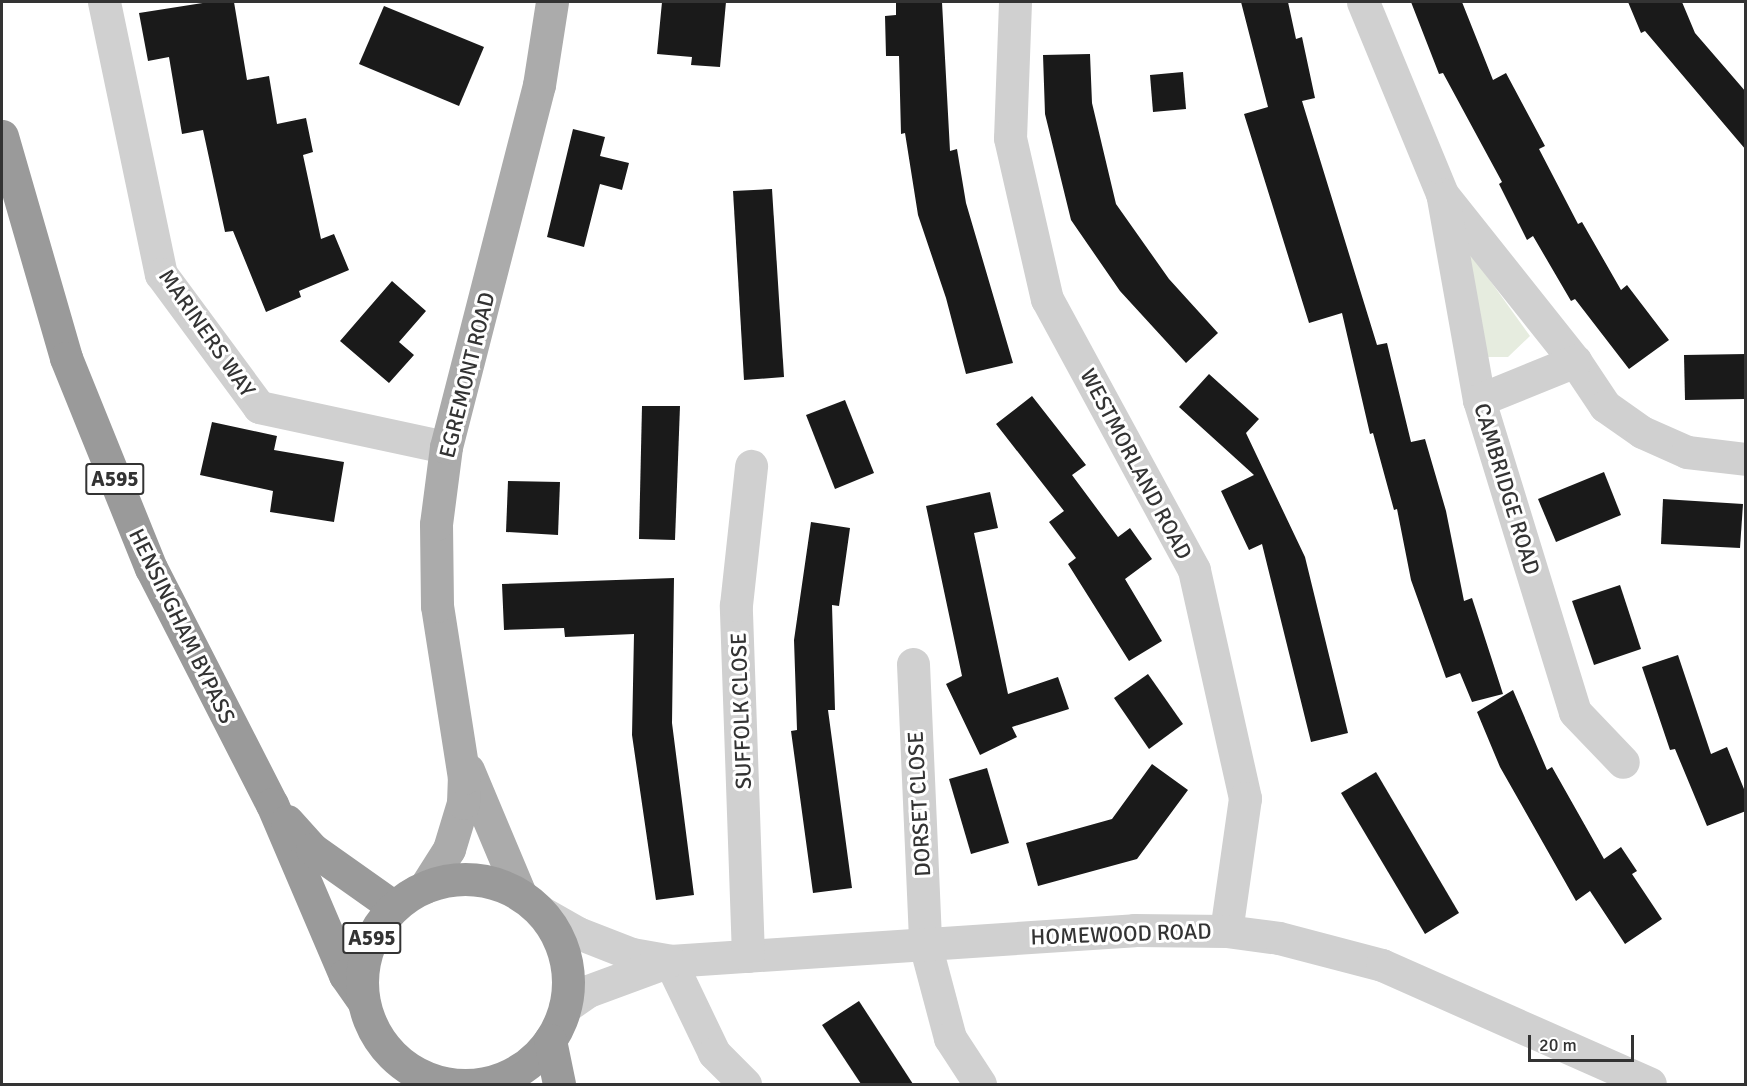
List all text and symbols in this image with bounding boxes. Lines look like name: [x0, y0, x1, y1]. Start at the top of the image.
street label: MARINERS WAY: [153, 264, 261, 402]
street label: EGREMONT ROAD: [434, 289, 500, 461]
street label: WESTMORLAND ROAD: [1075, 364, 1197, 564]
street label: CAMBRIDGE ROAD: [1468, 400, 1546, 578]
road number: A595: [85, 461, 145, 497]
street label: HENSINGHAM BYPASS: [123, 524, 241, 728]
street label: SUFFOLK CLOSE: [725, 632, 757, 790]
street label: DORSET CLOSE: [902, 731, 936, 877]
street label: HOMEWOOD ROAD: [1030, 918, 1212, 950]
road number: A595: [342, 920, 402, 956]
scale bar: [1531, 1023, 1638, 1061]
text: 20 m: [1539, 1034, 1577, 1056]

